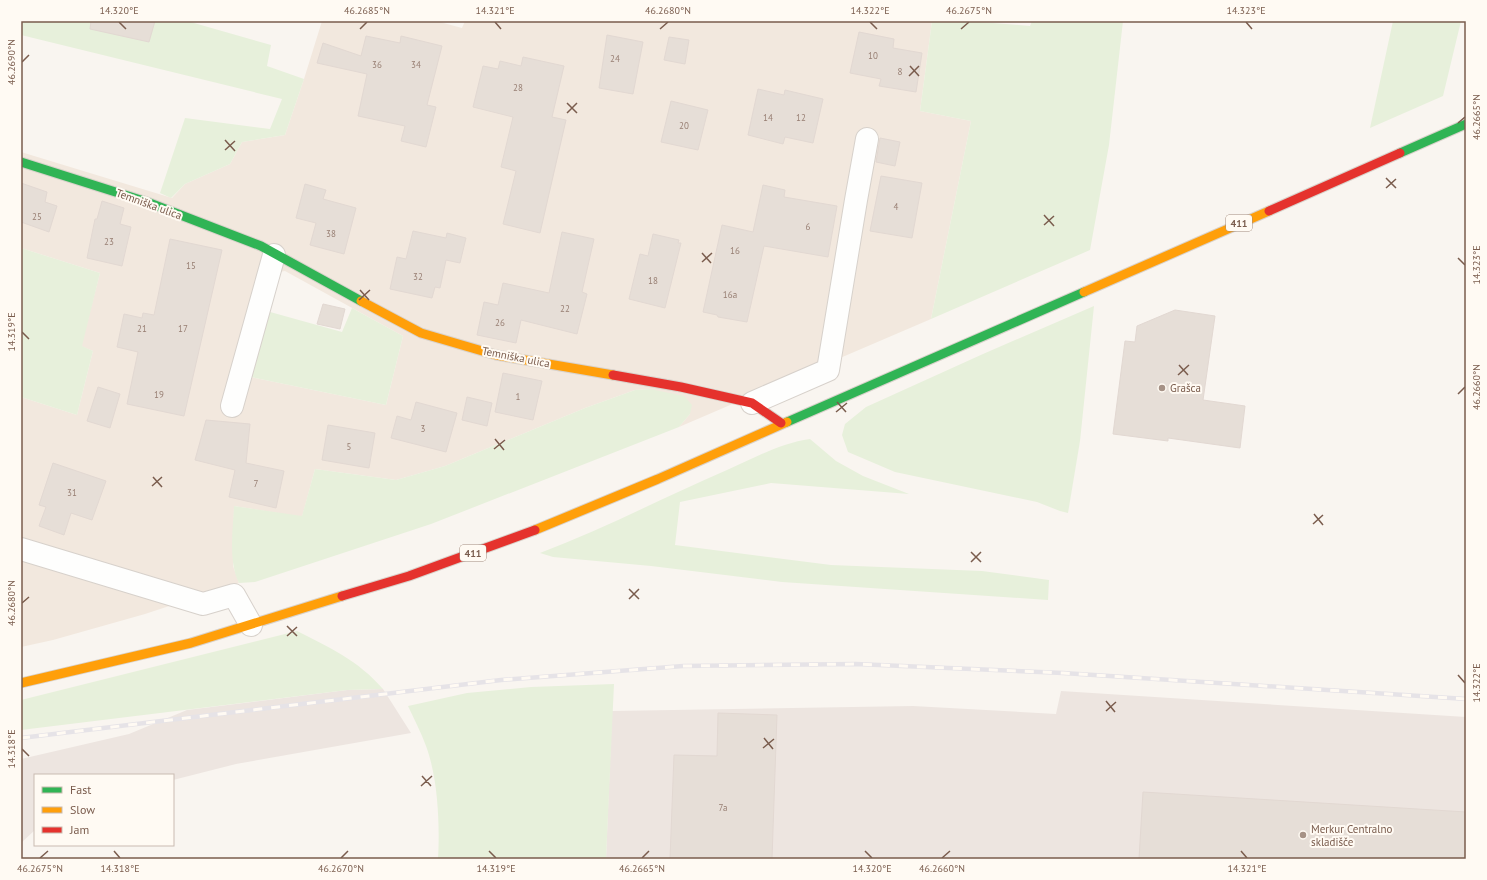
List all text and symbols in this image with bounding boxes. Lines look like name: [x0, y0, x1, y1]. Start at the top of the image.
text: 14.320°E: [100, 4, 139, 17]
text: 46.2685°N: [344, 4, 390, 17]
text: 14.321°E: [476, 4, 515, 17]
text: 46.2680°N: [645, 4, 691, 17]
text: 14.322°E: [851, 4, 890, 17]
text: 46.2675°N: [946, 4, 992, 17]
text: 14.323°E: [1227, 4, 1266, 17]
text: 46.2690°N: [5, 39, 18, 85]
house number: 10: [868, 50, 878, 61]
house number: 24: [610, 53, 620, 64]
house number: 36: [372, 59, 382, 70]
house number: 34: [411, 59, 421, 70]
house number: 8: [898, 66, 903, 77]
house number: 28: [513, 82, 523, 93]
text: 46.2665°N: [1470, 94, 1483, 140]
house number: 14: [763, 112, 773, 123]
house number: 12: [796, 112, 806, 123]
house number: 20: [679, 120, 689, 131]
street label: Temniška ulica: [114, 186, 184, 222]
house number: 4: [894, 201, 899, 212]
house number: 25: [32, 211, 42, 222]
road number: 411: [1226, 215, 1252, 231]
house number: 6: [806, 221, 811, 232]
house number: 38: [326, 228, 336, 239]
house number: 23: [104, 236, 114, 247]
house number: 16: [730, 245, 740, 256]
text: 14.323°E: [1470, 246, 1483, 285]
house number: 15: [186, 260, 196, 271]
house number: 32: [413, 271, 423, 282]
house number: 18: [648, 275, 658, 286]
house number: 16a: [723, 289, 737, 300]
house number: 22: [560, 303, 570, 314]
text: 14.319°E: [5, 313, 18, 352]
house number: 26: [495, 317, 505, 328]
house number: 21: [137, 323, 147, 334]
house number: 17: [178, 323, 188, 334]
street label: Temniška ulica: [481, 344, 551, 370]
text: 46.2660°N: [1470, 364, 1483, 410]
place label: Grašca: [1170, 381, 1201, 395]
marker: Grašca: [1157, 383, 1167, 393]
house number: 19: [154, 389, 164, 400]
house number: 1: [516, 391, 521, 402]
house number: 3: [421, 423, 426, 434]
house number: 5: [347, 441, 352, 452]
house number: 7: [254, 478, 259, 489]
house number: 31: [67, 487, 77, 498]
road number: 411: [460, 545, 486, 561]
text: 46.2680°N: [5, 580, 18, 626]
text: 14.322°E: [1470, 664, 1483, 703]
text: 14.318°E: [5, 730, 18, 769]
legend: [34, 774, 174, 846]
text: Fast: [70, 782, 91, 797]
text: Slow: [70, 802, 95, 817]
house number: 7a: [719, 802, 727, 813]
text: Jam: [69, 822, 89, 837]
place label: Merkur Centralno skladišče: [1311, 822, 1393, 849]
marker: Merkur Centralno skladišče: [1298, 830, 1308, 840]
text: 46.2675°N: [17, 862, 63, 875]
text: 14.318°E: [101, 862, 140, 875]
text: 46.2670°N: [318, 862, 364, 875]
text: 14.319°E: [477, 862, 516, 875]
text: 46.2665°N: [619, 862, 665, 875]
text: 14.320°E: [853, 862, 892, 875]
text: 46.2660°N: [919, 862, 965, 875]
text: 14.321°E: [1228, 862, 1267, 875]

